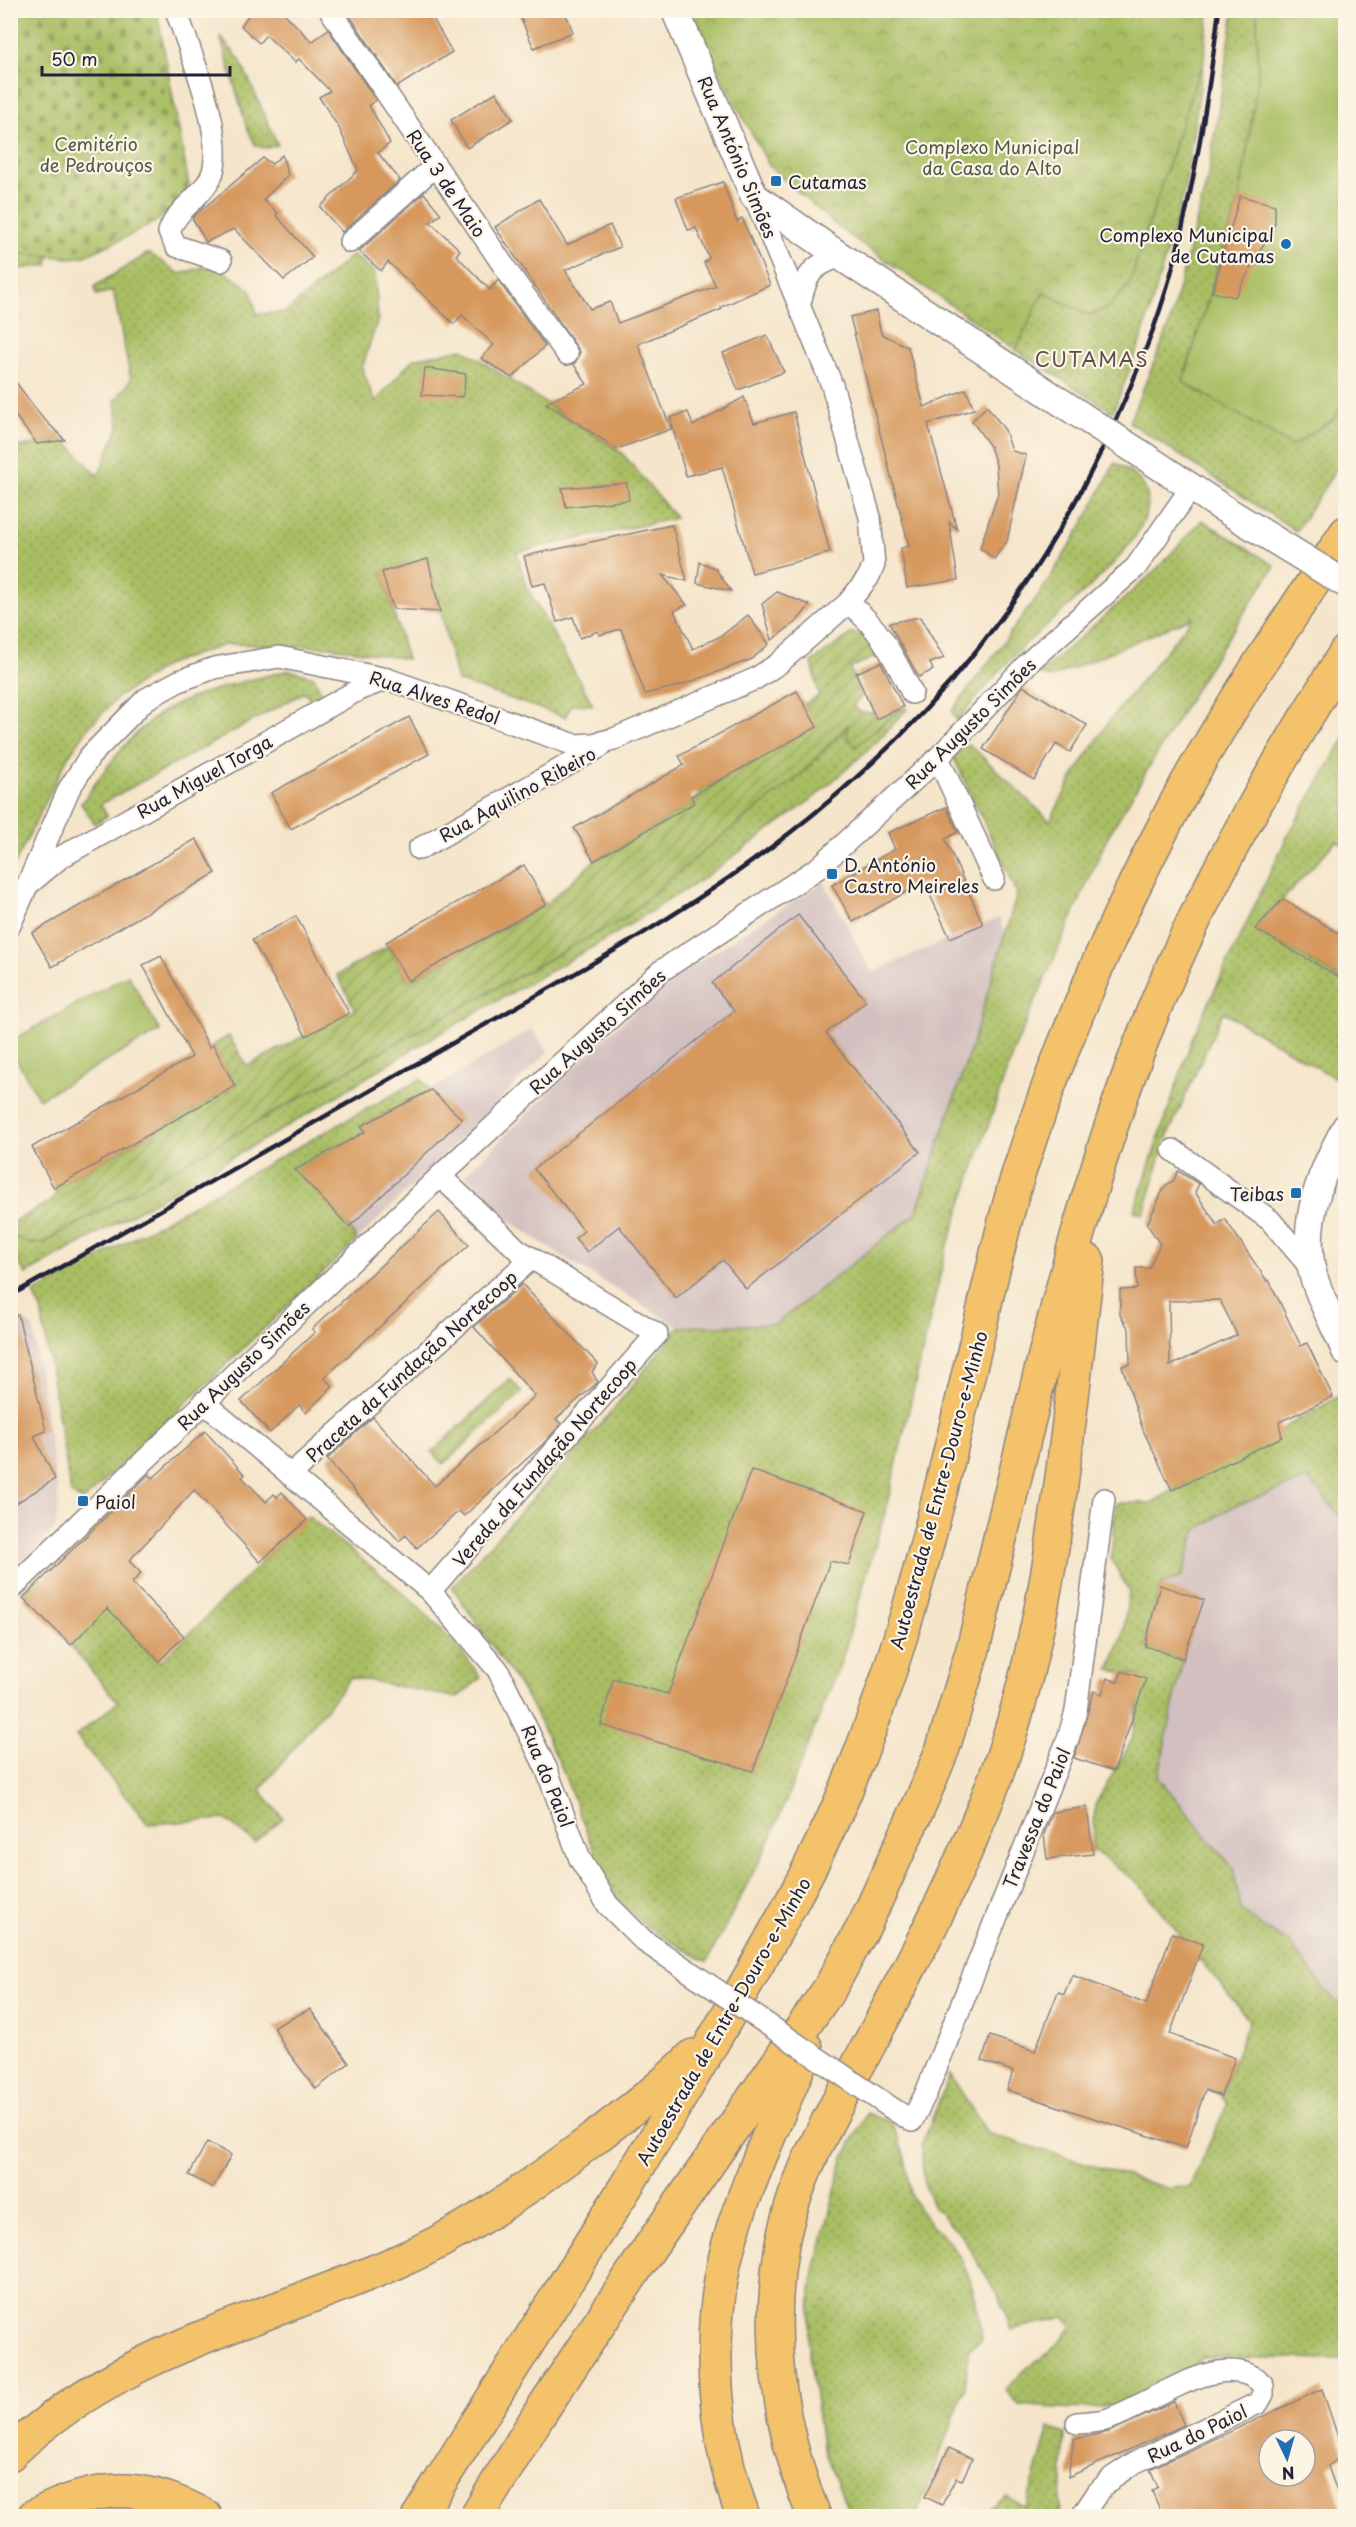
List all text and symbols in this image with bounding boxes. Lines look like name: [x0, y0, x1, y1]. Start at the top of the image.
scale bar: [42, 39, 230, 77]
text: 50 m: [51, 45, 98, 72]
street label: Rua António Simões: [692, 71, 784, 243]
street label: Rua 3 de Maio: [401, 124, 493, 242]
park label: Cemitério de Pedrouços: [40, 130, 152, 178]
park label: Complexo Municipal da Casa do Alto: [905, 133, 1079, 181]
place label: Cutamas: [788, 168, 867, 195]
marker: Cutamas: [769, 174, 783, 188]
place label: Complexo Municipal de Cutamas: [1099, 221, 1274, 269]
marker: Complexo Municipal de Cutamas: [1279, 237, 1293, 251]
district label: CUTAMAS: [1035, 344, 1149, 374]
street label: Rua Augusto Simões: [898, 651, 1042, 795]
street label: Rua Alves Redol: [366, 663, 504, 731]
street label: Rua Miguel Torga: [131, 727, 277, 825]
street label: Rua Aquilino Ribeiro: [434, 740, 600, 848]
place label: D. António Castro Meireles: [844, 851, 979, 899]
marker: D. António Castro Meireles: [825, 867, 839, 881]
street label: Rua Augusto Simões: [523, 962, 671, 1100]
place label: Teibas: [1230, 1180, 1284, 1207]
marker: Teibas: [1289, 1186, 1303, 1200]
street label: Praceta da Fundação Nortecoop: [299, 1263, 523, 1469]
street label: Rua Augusto Simões: [170, 1294, 316, 1436]
street label: Autoestrada de Entre-Douro-e-Minho: [882, 1328, 994, 1652]
street label: Vereda da Fundação Nortecoop: [446, 1352, 642, 1572]
place label: Paiol: [95, 1488, 136, 1515]
marker: Paiol: [76, 1494, 90, 1508]
street label: Rua do Paiol: [515, 1721, 581, 1831]
street label: Travessa do Paiol: [995, 1743, 1077, 1893]
street label: Autoestrada de Entre-Douro-e-Minho: [629, 1872, 817, 2170]
street label: Rua do Paiol: [1142, 2397, 1252, 2469]
north arrow: [1257, 2428, 1317, 2488]
text: N: [1281, 2461, 1296, 2486]

